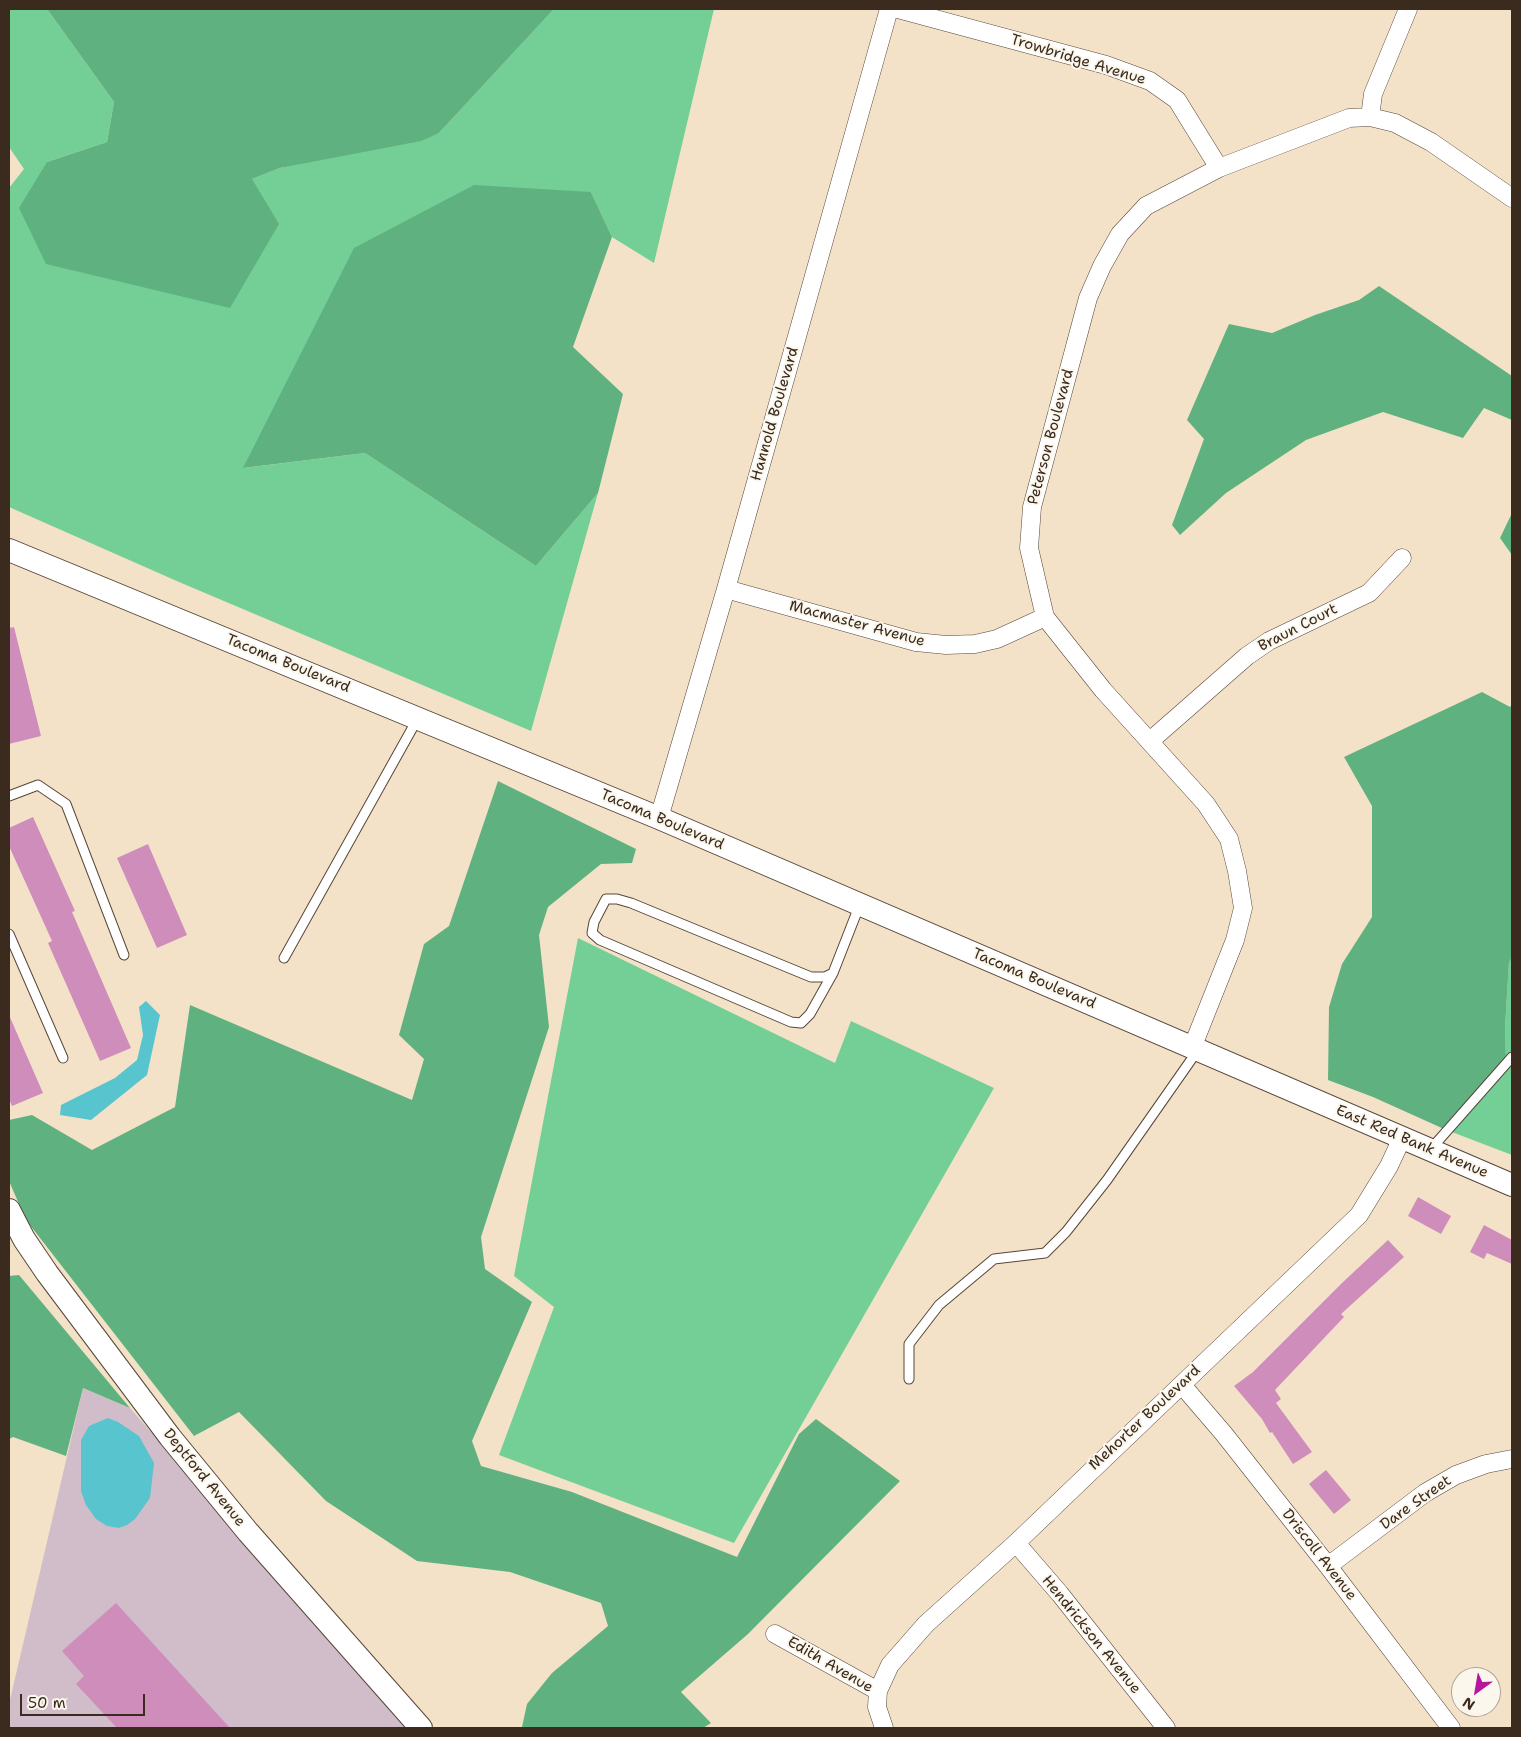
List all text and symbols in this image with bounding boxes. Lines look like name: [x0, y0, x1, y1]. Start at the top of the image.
street label: Trowbridge Avenue: [1008, 31, 1148, 89]
street label: Hannold Boulevard: [747, 345, 803, 483]
street label: Peterson Boulevard: [1024, 367, 1078, 507]
street label: Macmaster Avenue: [787, 597, 927, 651]
street label: Braun Court: [1255, 600, 1341, 656]
street label: Tacoma Boulevard: [223, 631, 353, 697]
street label: Tacoma Boulevard: [598, 786, 726, 854]
street label: Tacoma Boulevard: [970, 945, 1098, 1013]
street label: East Red Bank Avenue: [1333, 1102, 1491, 1182]
street label: Mehorter Boulevard: [1086, 1362, 1204, 1474]
street label: Deptford Avenue: [159, 1425, 249, 1531]
street label: Dare Street: [1377, 1472, 1455, 1534]
street label: Driscoll Avenue: [1278, 1506, 1360, 1604]
street label: Hendrickson Avenue: [1038, 1572, 1144, 1698]
street label: Edith Avenue: [784, 1633, 876, 1697]
north arrow: [1451, 1667, 1501, 1717]
scale bar: [22, 1684, 148, 1716]
text: 50 m: [28, 1693, 66, 1713]
text: N: [1459, 1693, 1478, 1714]

